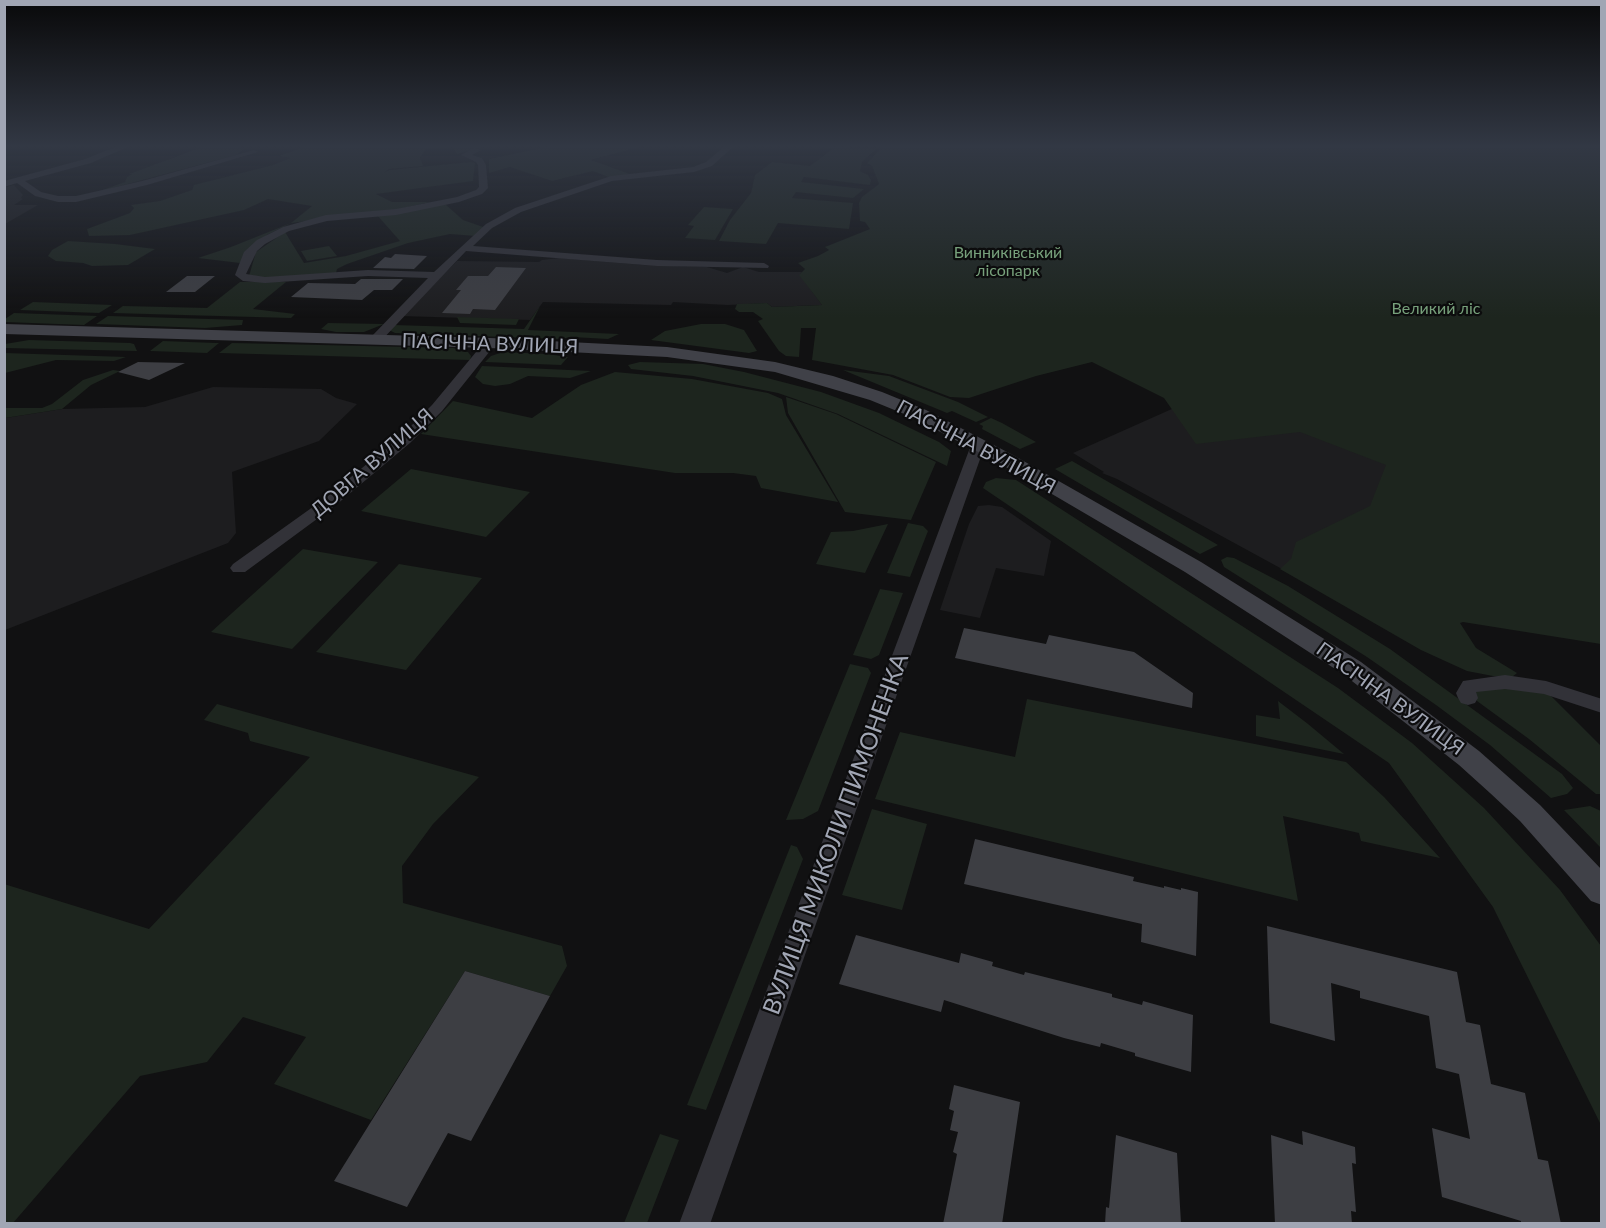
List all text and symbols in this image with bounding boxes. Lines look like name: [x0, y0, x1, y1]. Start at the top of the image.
park label: Винниківський лісопарк: [954, 243, 1062, 281]
park label: Великий ліс: [1392, 299, 1480, 319]
street label: ПАСІЧНА ВУЛИЦЯ: [401, 329, 579, 359]
street label: ПАСІЧНА ВУЛИЦЯ: [892, 395, 1060, 499]
street label: ДОВГА ВУЛИЦЯ: [306, 403, 438, 523]
street label: ПАСІЧНА ВУЛИЦЯ: [1312, 637, 1468, 761]
street label: ВУЛИЦЯ МИКОЛИ ПИМОНЕНКА: [757, 650, 915, 1018]

